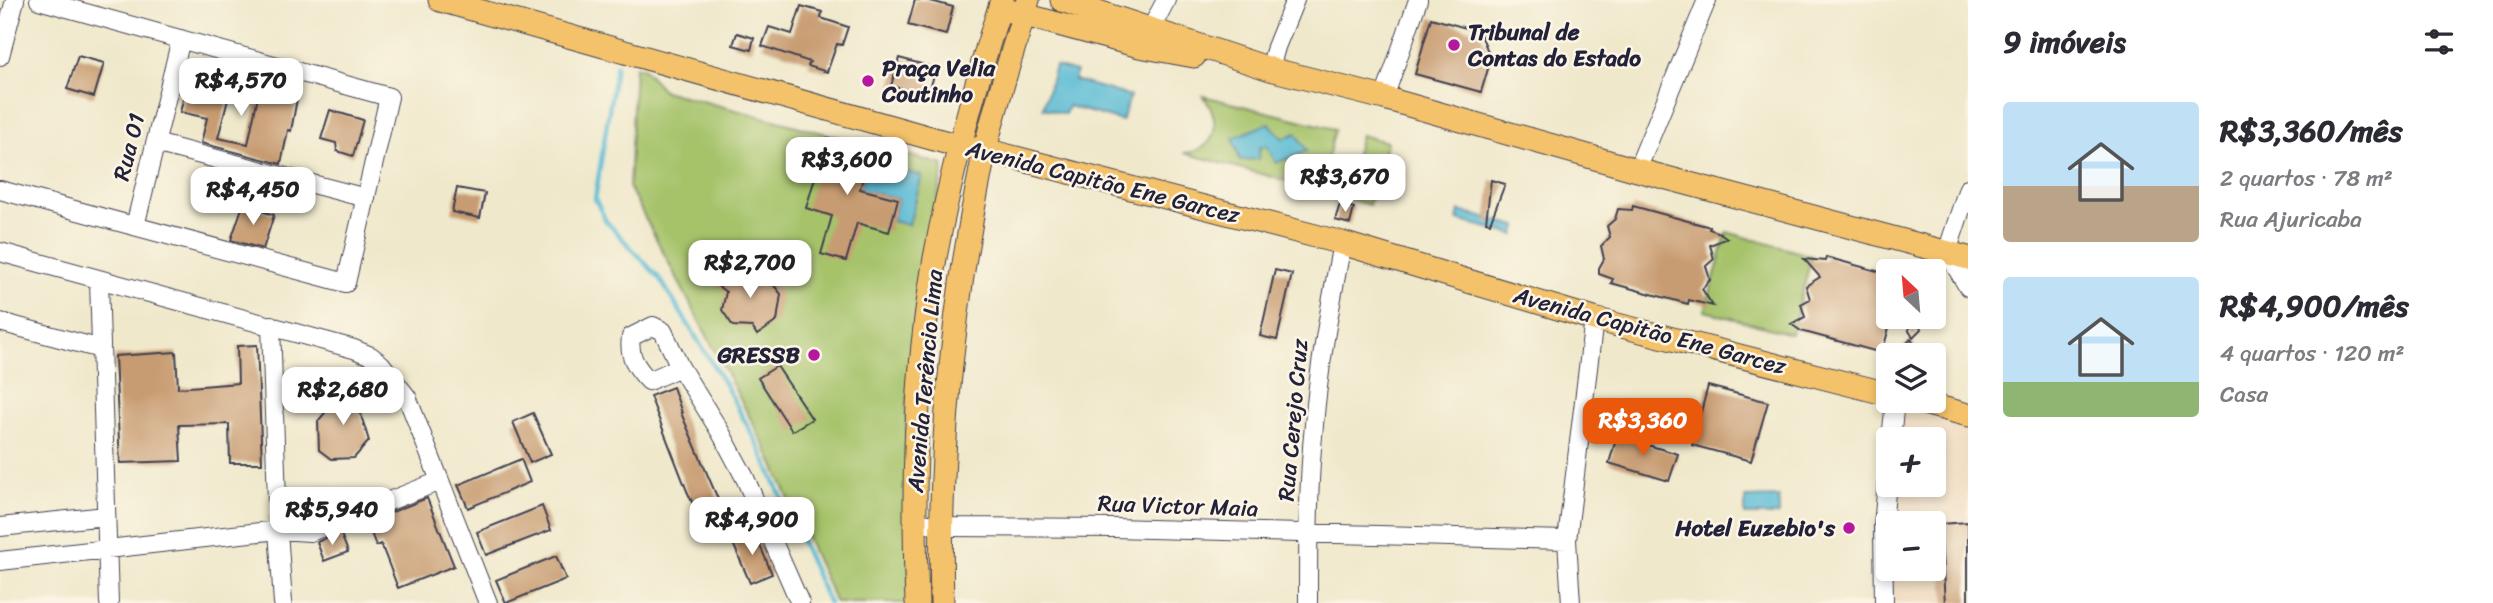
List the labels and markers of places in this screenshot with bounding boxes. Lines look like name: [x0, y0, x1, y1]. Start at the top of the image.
place label: Tribunal de Contas do Estado: [1467, 12, 1641, 79]
marker: Tribunal de Contas do Estado: [1446, 37, 1462, 53]
place label: Praça Velia Coutinho: [881, 48, 997, 115]
pin: R$4,570: [176, 58, 306, 118]
marker: Praça Velia Coutinho: [860, 73, 876, 89]
pin: R$3,600: [782, 138, 912, 197]
pin: R$3,670: [1280, 154, 1410, 214]
pin: R$4,450: [188, 168, 318, 227]
pin: R$2,700: [685, 240, 815, 300]
place label: GRESSB: [716, 335, 800, 376]
marker: GRESSB: [806, 347, 822, 363]
pin: R$2,680: [278, 368, 408, 427]
pin: R$3,360: [1578, 398, 1708, 458]
pin: R$5,940: [267, 488, 397, 547]
pin: R$4,900: [687, 498, 817, 557]
place label: Hotel Euzebio's: [1674, 508, 1835, 549]
marker: Hotel Euzebio's: [1841, 520, 1857, 536]

